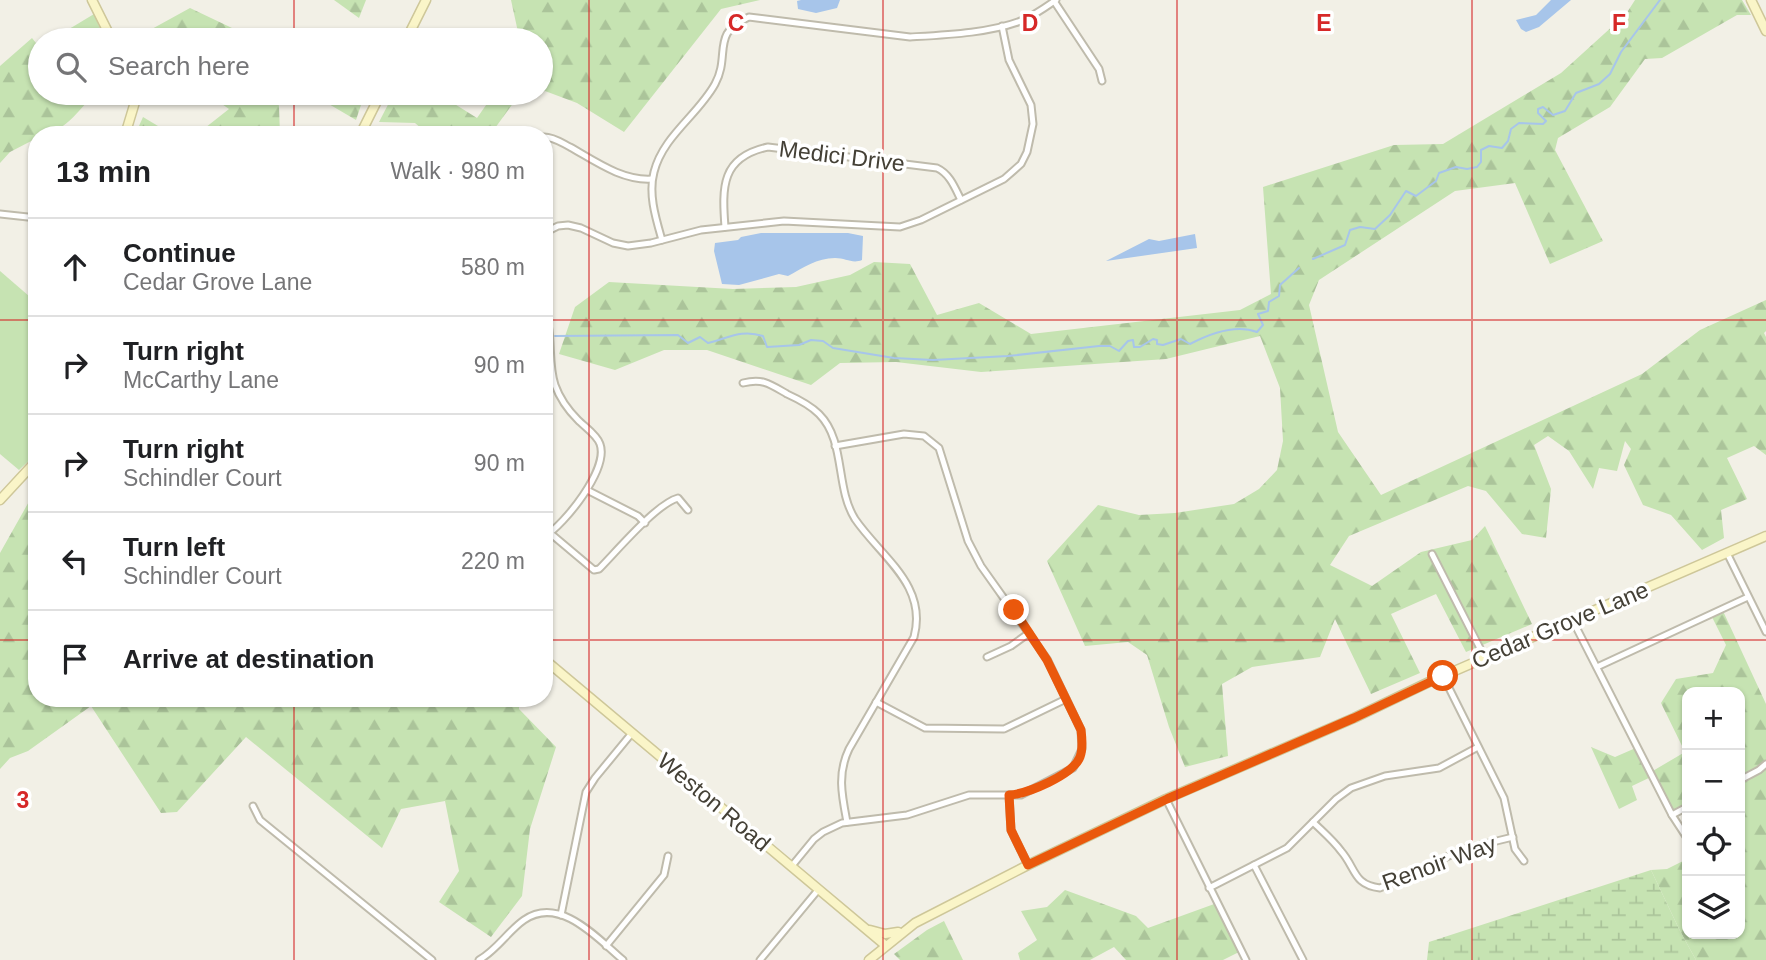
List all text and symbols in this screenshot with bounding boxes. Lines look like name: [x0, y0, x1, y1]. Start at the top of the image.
text: C: [728, 10, 744, 36]
text: D: [1022, 10, 1038, 36]
text: E: [1316, 10, 1332, 36]
text: F: [1612, 10, 1626, 36]
search box: [28, 28, 553, 105]
icon: search: [52, 48, 90, 86]
text: Search here: [108, 51, 250, 81]
street label: Medici Drive: [778, 135, 906, 177]
text: 13 min: [56, 155, 151, 188]
text: Walk · 980 m: [390, 158, 525, 184]
text: Continue: [123, 238, 236, 268]
icon: ahead: [56, 248, 94, 286]
text: 580 m: [461, 254, 525, 280]
text: Cedar Grove Lane: [123, 269, 312, 295]
text: Turn right: [123, 336, 244, 366]
icon: right: [56, 346, 94, 384]
text: 90 m: [474, 352, 525, 378]
text: McCarthy Lane: [123, 367, 279, 393]
text: Turn right: [123, 434, 244, 464]
icon: right: [56, 444, 94, 482]
text: 90 m: [474, 450, 525, 476]
text: Schindler Court: [123, 465, 282, 491]
text: Turn left: [123, 532, 225, 562]
icon: left: [56, 542, 94, 580]
text: 220 m: [461, 548, 525, 574]
text: Schindler Court: [123, 563, 282, 589]
street label: Cedar Grove Lane: [1468, 576, 1652, 674]
route end: [998, 594, 1029, 625]
icon: arrive: [56, 640, 94, 678]
text: Arrive at destination: [123, 644, 374, 674]
route start: [1427, 660, 1458, 691]
map controls: [1682, 687, 1745, 939]
button: +: [1682, 687, 1745, 750]
street label: Weston Road: [652, 747, 776, 857]
button: −: [1682, 750, 1745, 813]
text: 3: [17, 787, 29, 813]
button: locate: [1682, 813, 1745, 876]
street label: Renoir Way: [1379, 830, 1500, 896]
button: layers: [1682, 876, 1745, 939]

